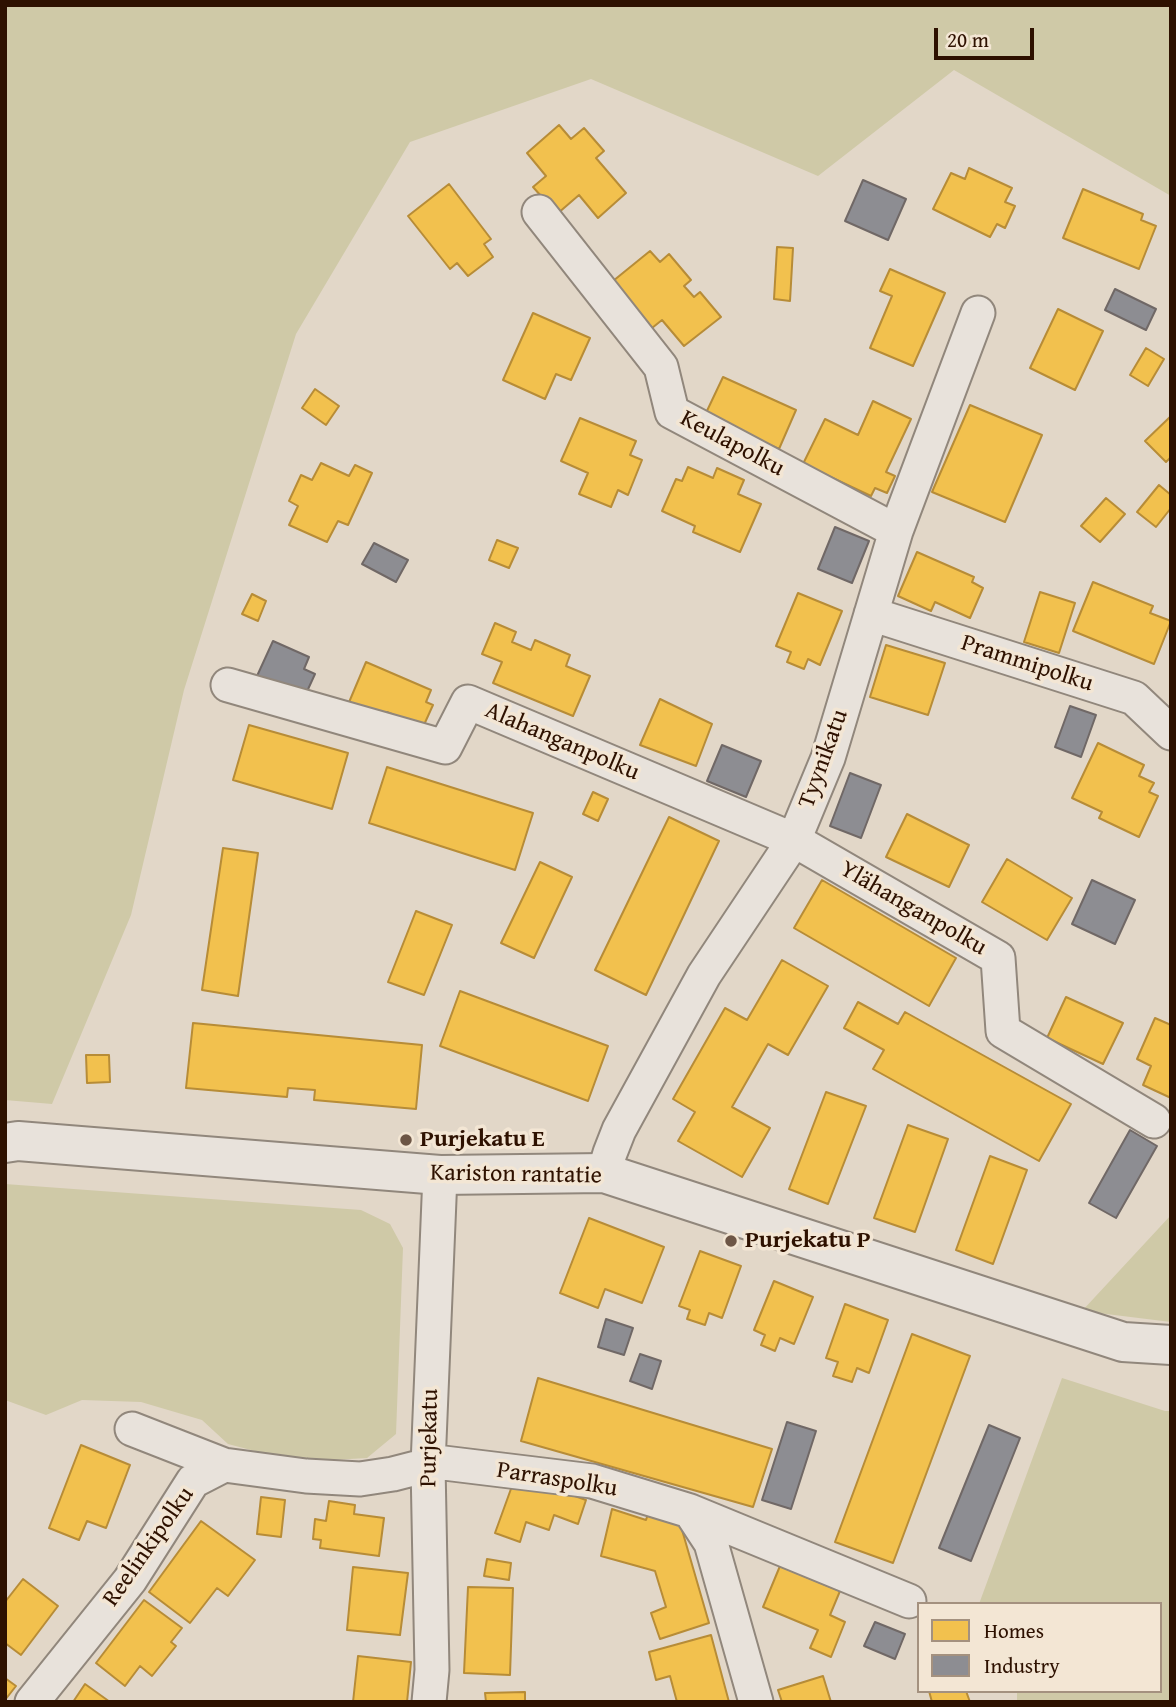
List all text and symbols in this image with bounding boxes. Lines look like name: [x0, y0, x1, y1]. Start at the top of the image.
scale bar: [938, 14, 1038, 58]
text: 20 m: [947, 24, 989, 55]
street label: Keulapolku: [675, 405, 789, 483]
street label: Prammipolku: [957, 629, 1097, 699]
street label: Alahanganpolku: [481, 697, 643, 787]
street label: Tyynikatu: [793, 706, 855, 812]
street label: Ylähanganpolku: [835, 855, 991, 963]
place label: Purjekatu E: [420, 1126, 545, 1154]
marker: Purjekatu E: [398, 1132, 414, 1148]
street label: Kariston rantatie: [430, 1159, 602, 1191]
place label: Purjekatu P: [745, 1227, 871, 1255]
marker: Purjekatu P: [723, 1233, 739, 1249]
street label: Purjekatu: [415, 1389, 445, 1487]
street label: Parraspolku: [495, 1456, 619, 1504]
street label: Reelinkipolku: [97, 1482, 201, 1612]
legend: [917, 1602, 1162, 1693]
text: Homes: [984, 1615, 1044, 1646]
text: Industry: [984, 1650, 1060, 1681]

